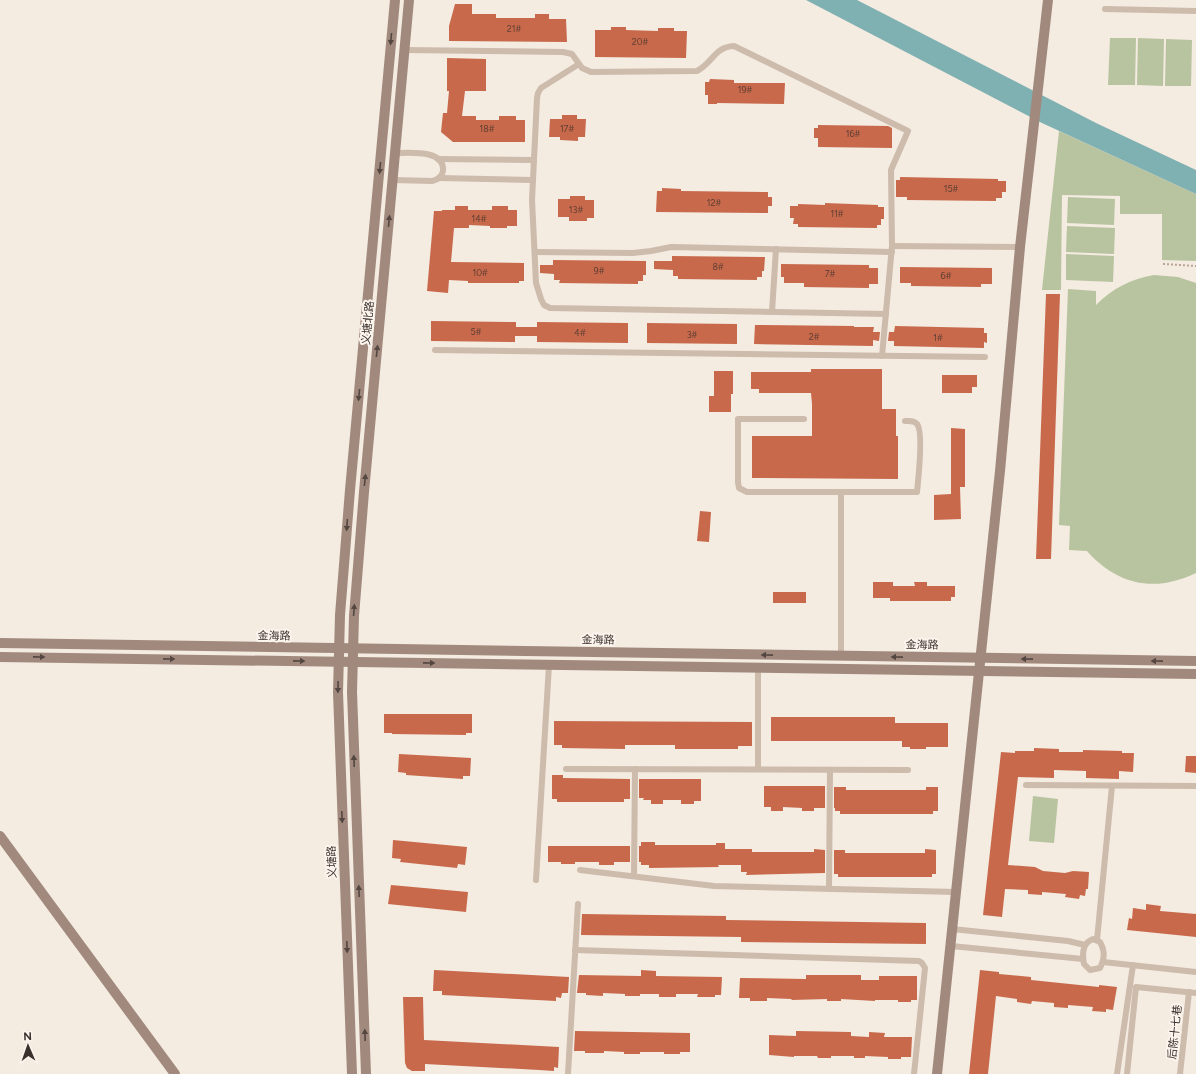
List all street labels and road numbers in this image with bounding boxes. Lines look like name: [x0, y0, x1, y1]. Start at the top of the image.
street label: 义塘北路: [360, 301, 376, 345]
street label: 金海路: [257, 629, 291, 643]
street label: 金海路: [581, 633, 615, 647]
street label: 金海路: [905, 638, 939, 652]
street label: 义塘路: [325, 845, 339, 879]
street label: 后陈十七巷: [1166, 1004, 1184, 1060]

